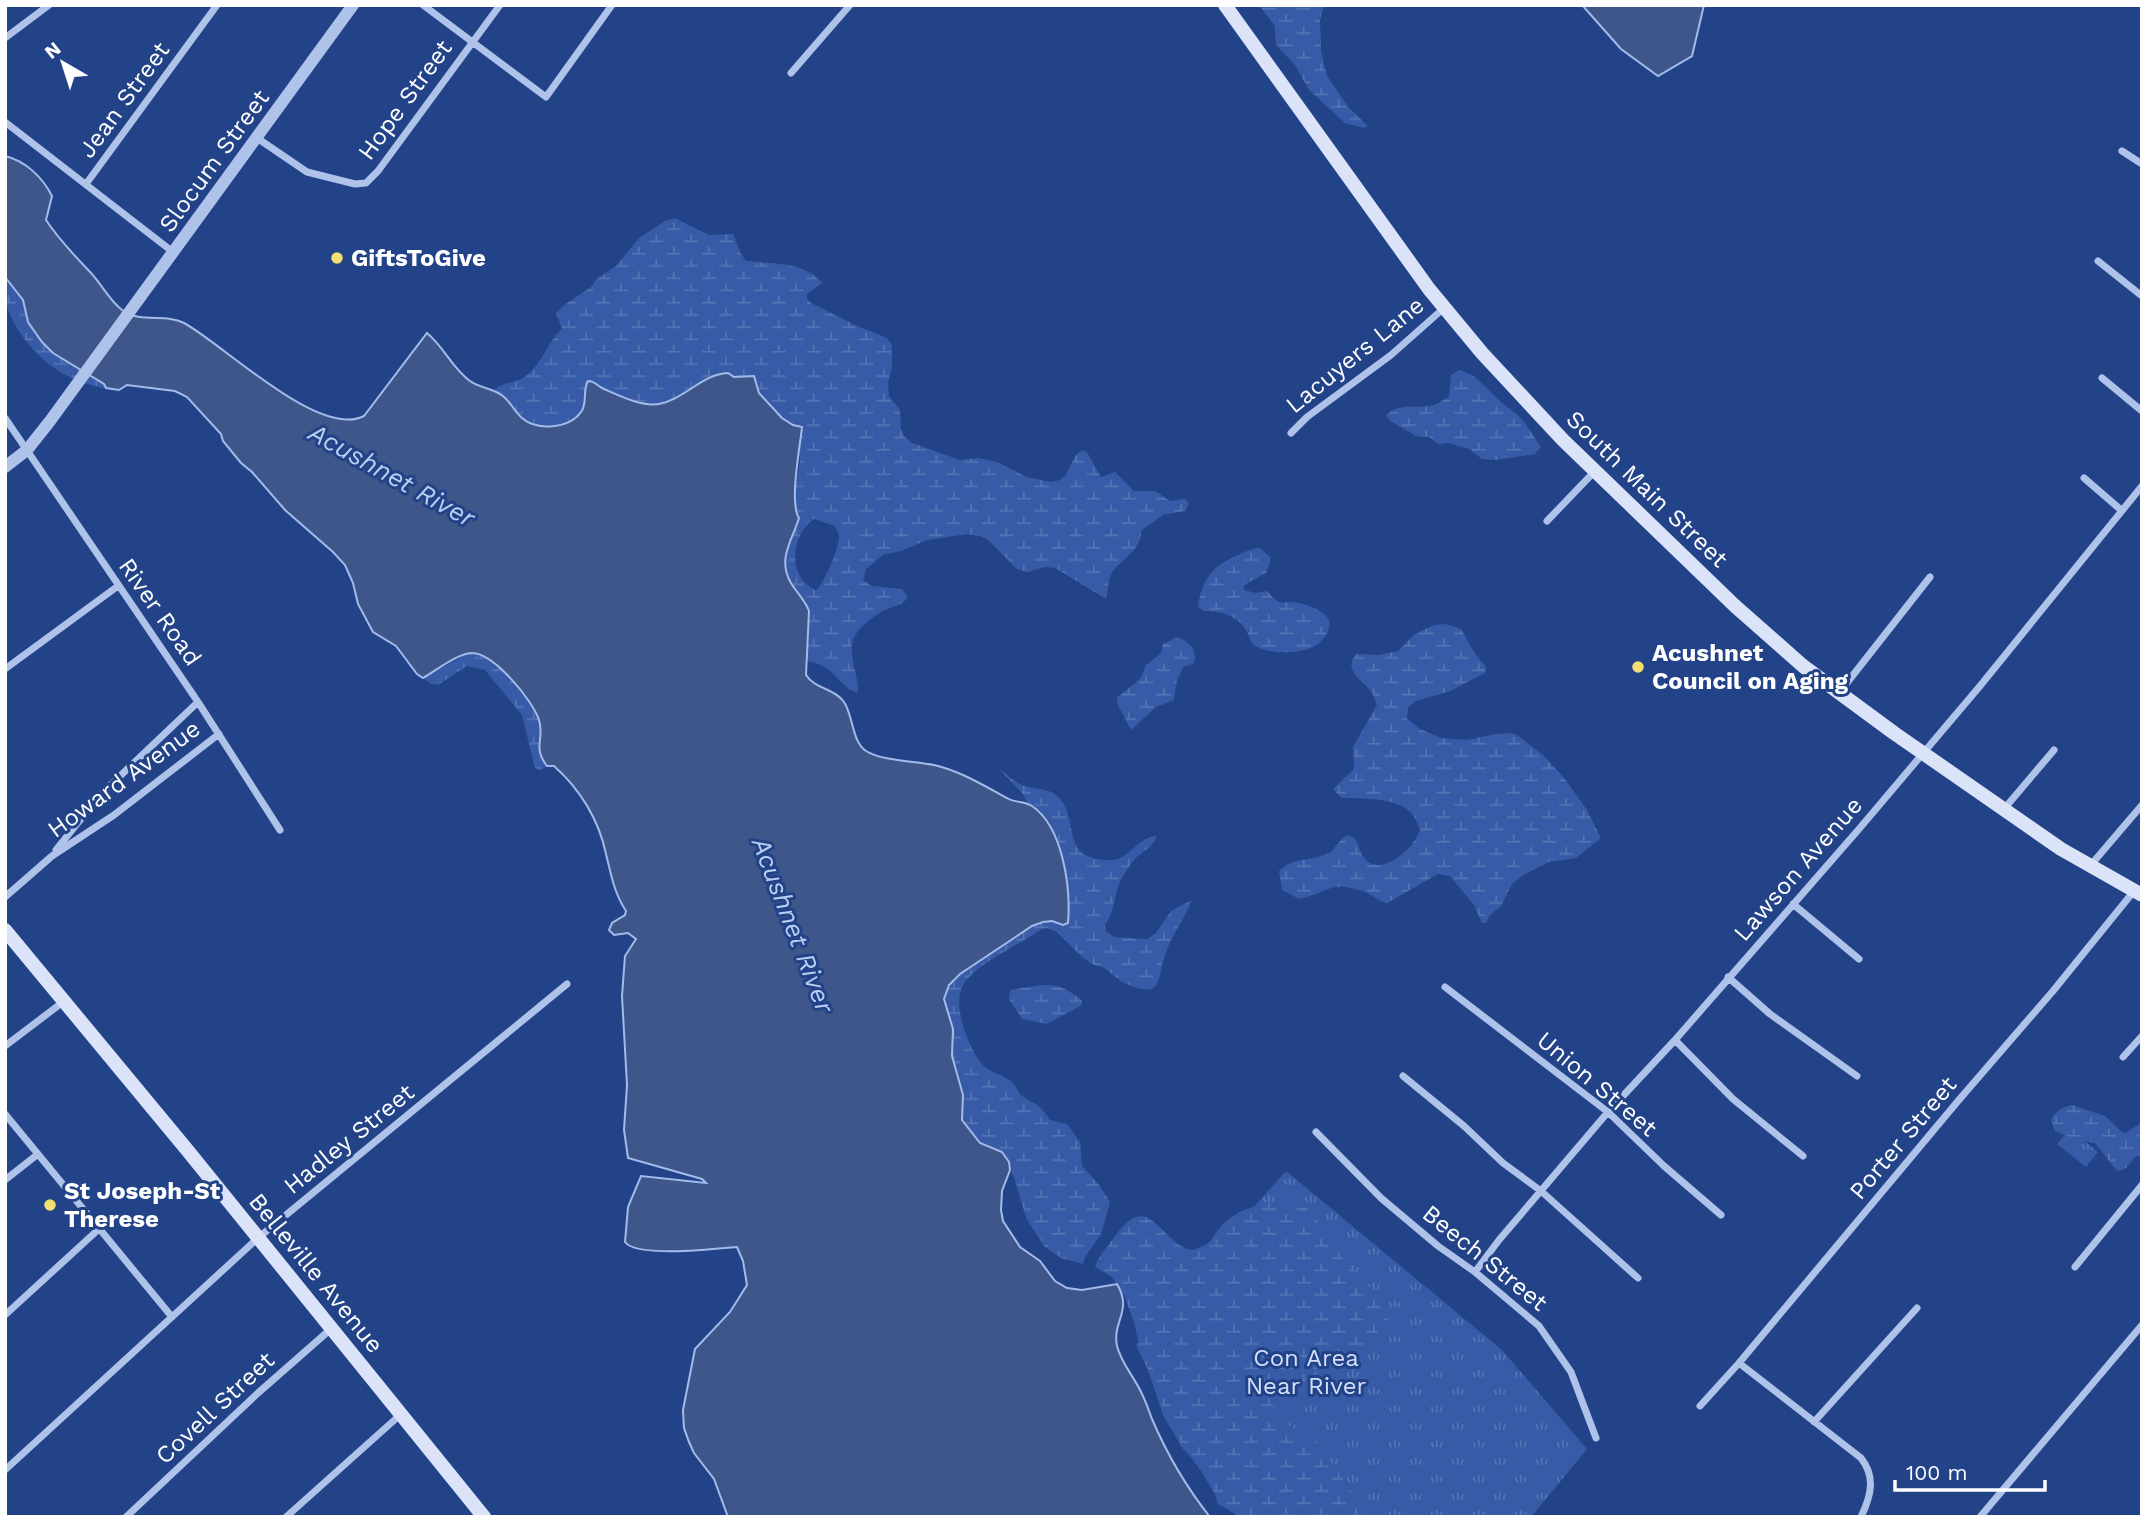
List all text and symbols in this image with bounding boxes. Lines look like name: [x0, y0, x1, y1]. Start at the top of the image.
north arrow: [28, 28, 98, 98]
street label: Hope Street: [352, 35, 458, 165]
text: N: [40, 37, 65, 64]
street label: Jean Street: [73, 37, 175, 163]
street label: Slocum Street: [153, 85, 275, 237]
place label: GiftsToGive: [351, 244, 486, 272]
marker: GiftsToGive: [329, 250, 345, 266]
street label: Lacuyers Lane: [1280, 291, 1430, 419]
street label: South Main Street: [1561, 405, 1733, 573]
water label: Acushnet River: [303, 417, 481, 533]
street label: River Road: [113, 553, 207, 671]
place label: Acushnet Council on Aging: [1652, 639, 1849, 695]
marker: Acushnet Council on Aging: [1630, 659, 1646, 675]
street label: Howard Avenue: [42, 714, 206, 844]
street label: Lawson Avenue: [1728, 791, 1868, 947]
water label: Acushnet River: [745, 832, 841, 1018]
street label: Union Street: [1531, 1026, 1663, 1142]
street label: Porter Street: [1844, 1071, 1962, 1205]
street label: Hadley Street: [278, 1078, 420, 1200]
place label: St Joseph-St Therese: [64, 1177, 221, 1233]
street label: Belleville Avenue: [243, 1188, 389, 1358]
marker: St Joseph-St Therese: [42, 1197, 58, 1213]
street label: Beech Street: [1417, 1199, 1553, 1317]
park label: Con Area Near River: [1246, 1344, 1367, 1400]
street label: Covell Street: [150, 1346, 280, 1470]
scale bar: [1895, 1448, 2046, 1492]
text: 100 m: [1906, 1460, 1968, 1485]

